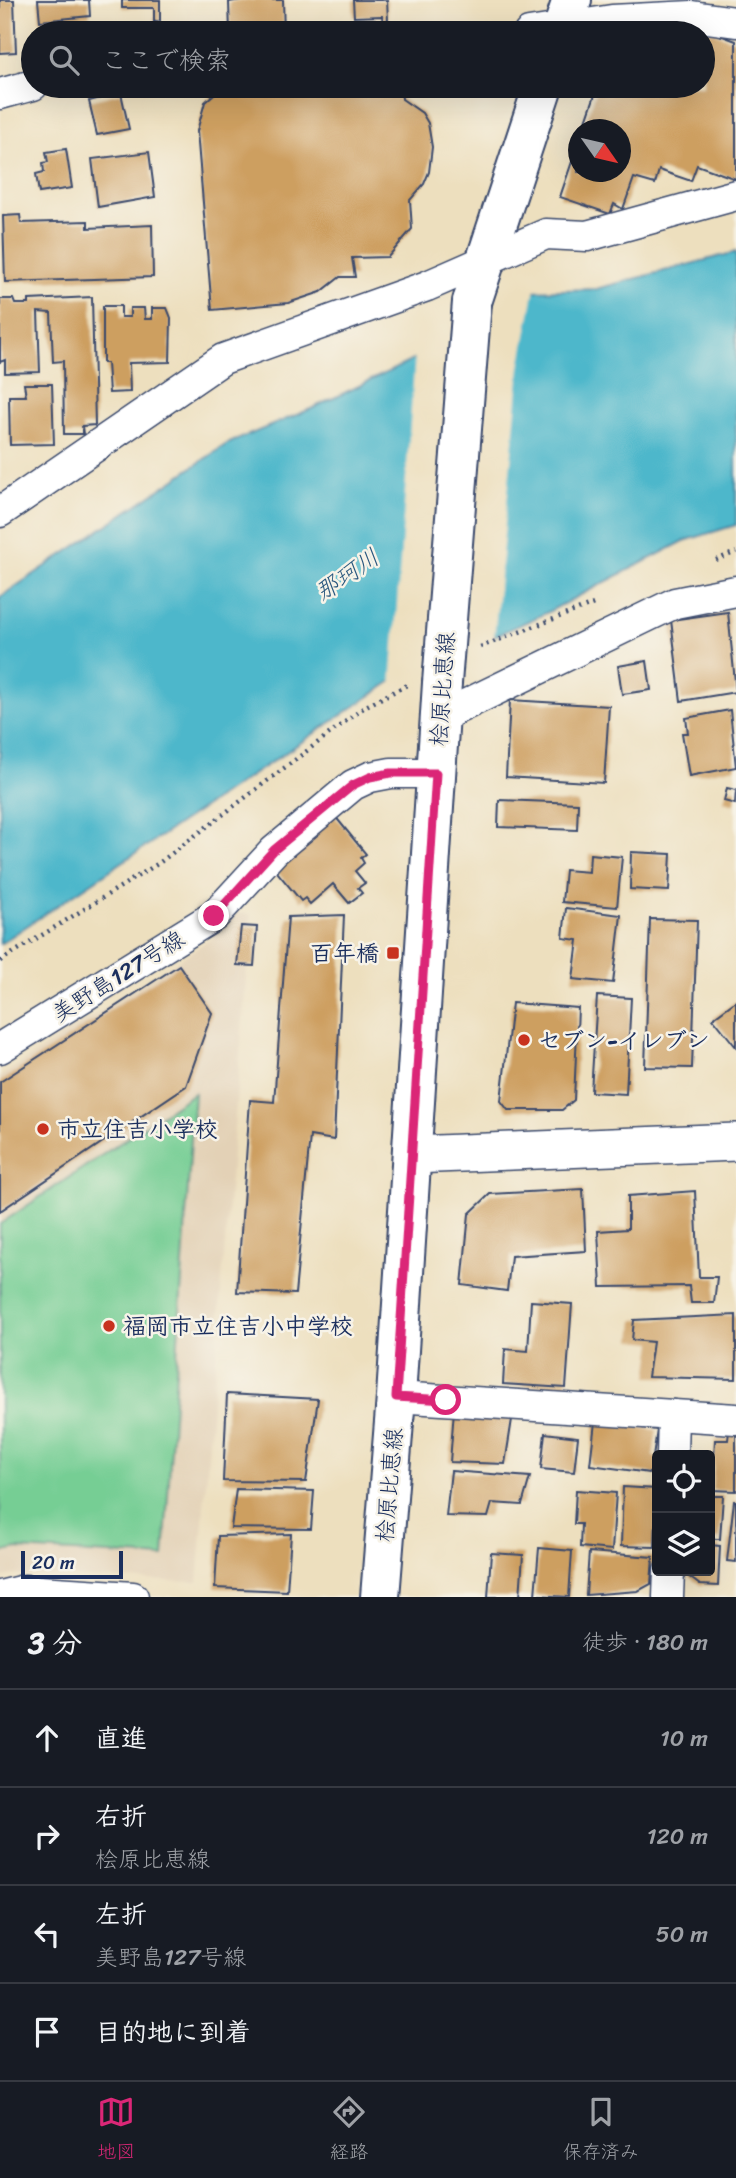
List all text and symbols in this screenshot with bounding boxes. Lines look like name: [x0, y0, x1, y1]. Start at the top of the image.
search box: [21, 21, 715, 98]
text: ここで検索: [101, 37, 231, 83]
icon: search: [45, 41, 83, 79]
north arrow: [568, 119, 631, 182]
water label: 那珂川: [305, 537, 389, 613]
street label: 桧原比恵線: [418, 630, 467, 748]
route end: [198, 900, 229, 931]
street label: 美野島127号線: [43, 919, 193, 1034]
place label: 百年橋: [310, 933, 379, 974]
marker: 百年橋: [385, 945, 401, 961]
place label: セブン-イレブン: [538, 1020, 710, 1061]
marker: セブン-イレブン: [516, 1032, 532, 1048]
place label: 市立住吉小学校: [57, 1109, 218, 1150]
marker: 市立住吉小学校: [35, 1121, 51, 1137]
place label: 福岡市立住吉小中学校: [123, 1306, 353, 1347]
marker: 福岡市立住吉小中学校: [101, 1318, 117, 1334]
route start: [430, 1384, 461, 1415]
street label: 桧原比恵線: [364, 1426, 415, 1544]
map controls: [652, 1450, 715, 1576]
button: locate: [652, 1450, 715, 1513]
button: layers: [652, 1513, 715, 1576]
text: 20 m: [32, 1546, 75, 1579]
scale bar: [21, 1548, 122, 1580]
text: 3 分: [28, 1616, 82, 1670]
text: 徒歩 · 180 m: [582, 1622, 708, 1663]
text: 直進: [95, 1715, 147, 1761]
text: 10 m: [660, 1718, 708, 1759]
icon: ahead: [28, 1719, 66, 1757]
text: 右折: [95, 1793, 147, 1839]
text: 120 m: [647, 1816, 708, 1857]
icon: right: [28, 1817, 66, 1855]
text: 桧原比恵線: [95, 1839, 210, 1880]
text: 左折: [95, 1891, 147, 1937]
text: 50 m: [656, 1914, 708, 1955]
icon: left: [28, 1915, 66, 1953]
text: 美野島127号線: [95, 1937, 246, 1978]
text: 目的地に到着: [95, 2009, 251, 2055]
icon: arrive: [28, 2013, 66, 2051]
tab: 地図: [97, 2093, 135, 2168]
tab: 経路: [330, 2093, 368, 2168]
tab: 保存済み: [563, 2093, 639, 2168]

